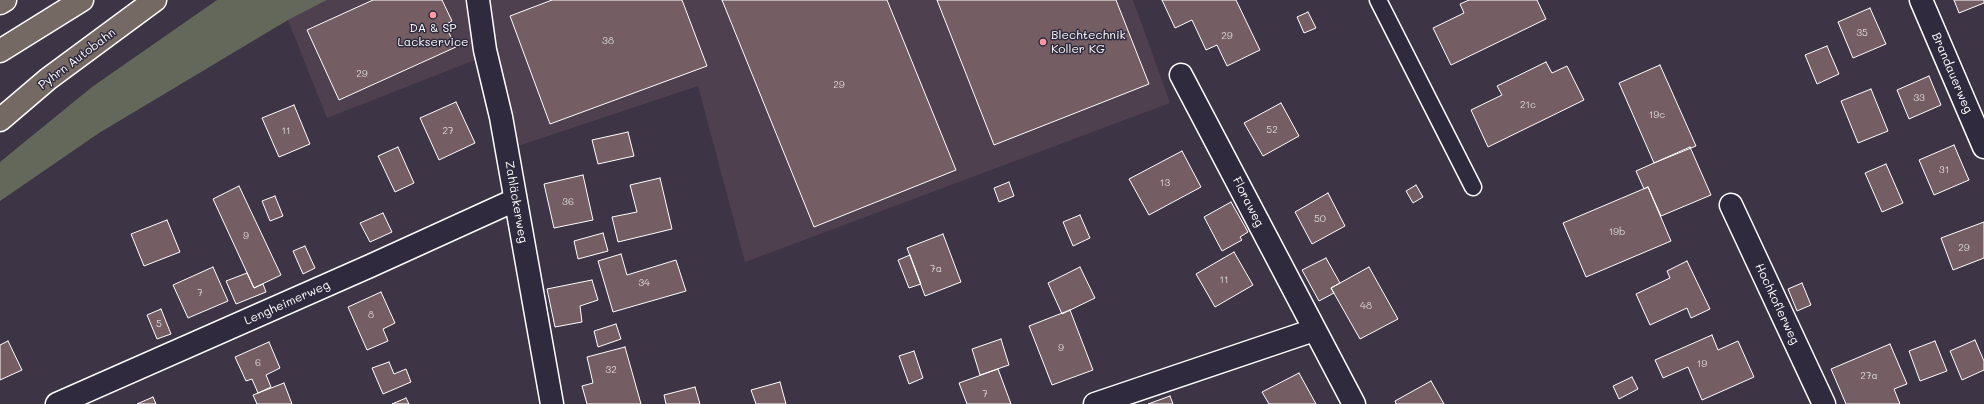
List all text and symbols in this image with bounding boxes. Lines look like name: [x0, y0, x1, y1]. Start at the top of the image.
marker: DA & SP Lackservice: [428, 10, 438, 20]
place label: DA & SP Lackservice: [397, 21, 469, 49]
street label: Pyhrn Autobahn: [36, 25, 118, 93]
house number: 35: [1856, 27, 1868, 39]
place label: Blechtechnik Koller KG: [1051, 28, 1126, 56]
house number: 29: [1221, 30, 1233, 42]
street label: Brandauerweg: [1928, 30, 1976, 116]
house number: 38: [602, 35, 614, 47]
marker: Blechtechnik Koller KG: [1038, 37, 1048, 47]
house number: 29: [356, 68, 368, 80]
house number: 29: [833, 79, 845, 91]
house number: 33: [1913, 92, 1925, 104]
house number: 21c: [1520, 99, 1536, 111]
house number: 19c: [1649, 109, 1665, 121]
house number: 52: [1266, 124, 1278, 136]
house number: 11: [282, 125, 290, 137]
house number: 27: [442, 125, 454, 137]
street label: Zahläckerweg: [502, 160, 530, 244]
house number: 31: [1939, 164, 1949, 176]
street label: Floraweg: [1229, 175, 1267, 229]
house number: 13: [1160, 177, 1170, 189]
house number: 36: [562, 196, 574, 208]
house number: 50: [1314, 213, 1326, 225]
house number: 19b: [1609, 226, 1625, 238]
house number: 9: [243, 230, 249, 242]
house number: 29: [1958, 242, 1970, 254]
street label: Hochkoflerweg: [1752, 261, 1802, 347]
house number: 7a: [930, 263, 942, 275]
house number: 11: [1220, 274, 1228, 286]
house number: 34: [638, 277, 650, 289]
street label: Lengheimerweg: [242, 278, 332, 328]
house number: 7: [197, 287, 203, 299]
house number: 48: [1360, 300, 1372, 312]
house number: 8: [368, 309, 374, 321]
house number: 5: [156, 318, 162, 330]
house number: 9: [1058, 342, 1064, 354]
house number: 6: [255, 357, 261, 369]
house number: 19: [1697, 358, 1707, 370]
house number: 32: [605, 364, 617, 376]
house number: 27a: [1860, 370, 1878, 382]
house number: 7: [982, 388, 988, 400]

